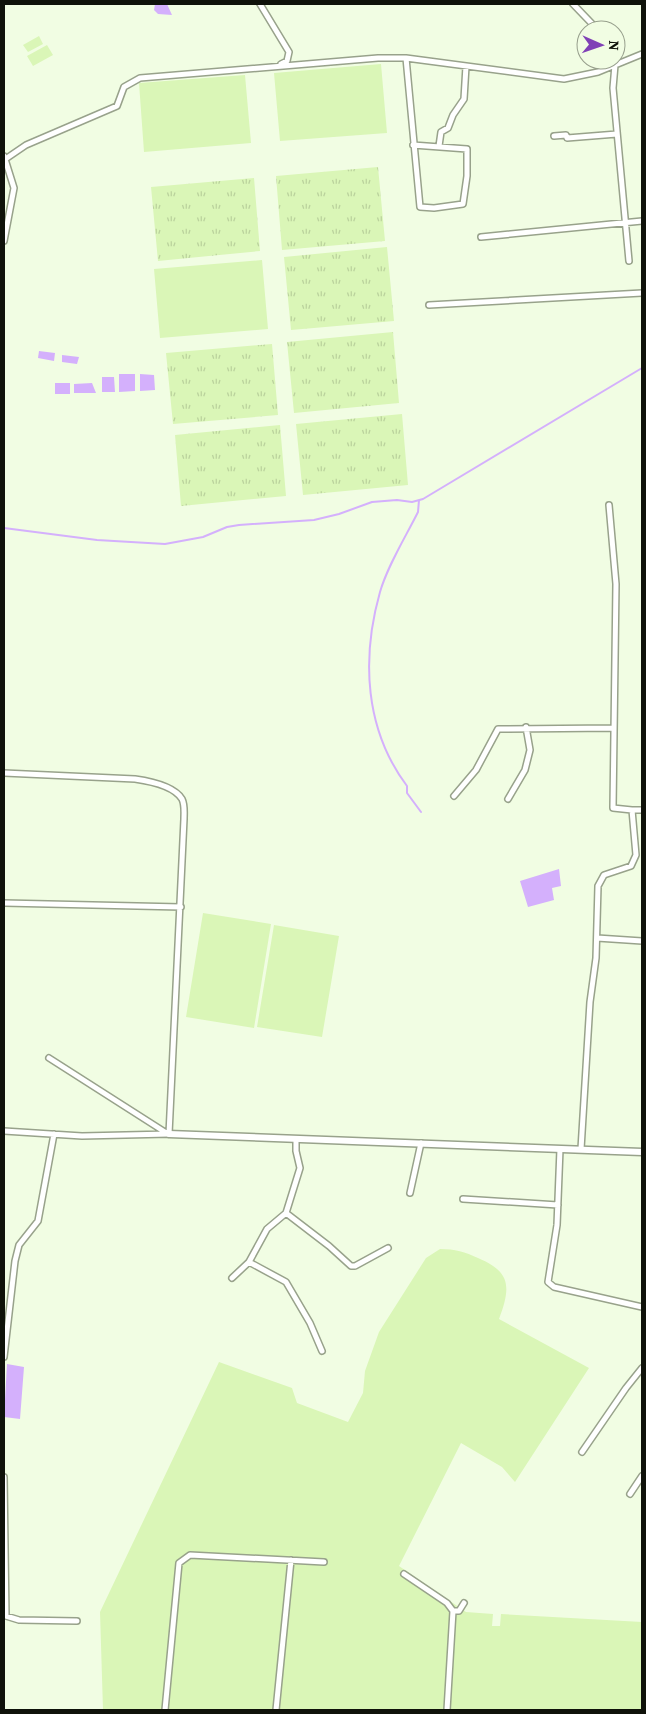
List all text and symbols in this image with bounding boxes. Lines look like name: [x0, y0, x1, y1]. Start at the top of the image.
north arrow: [576, 20, 626, 70]
text: N: [604, 40, 624, 51]

